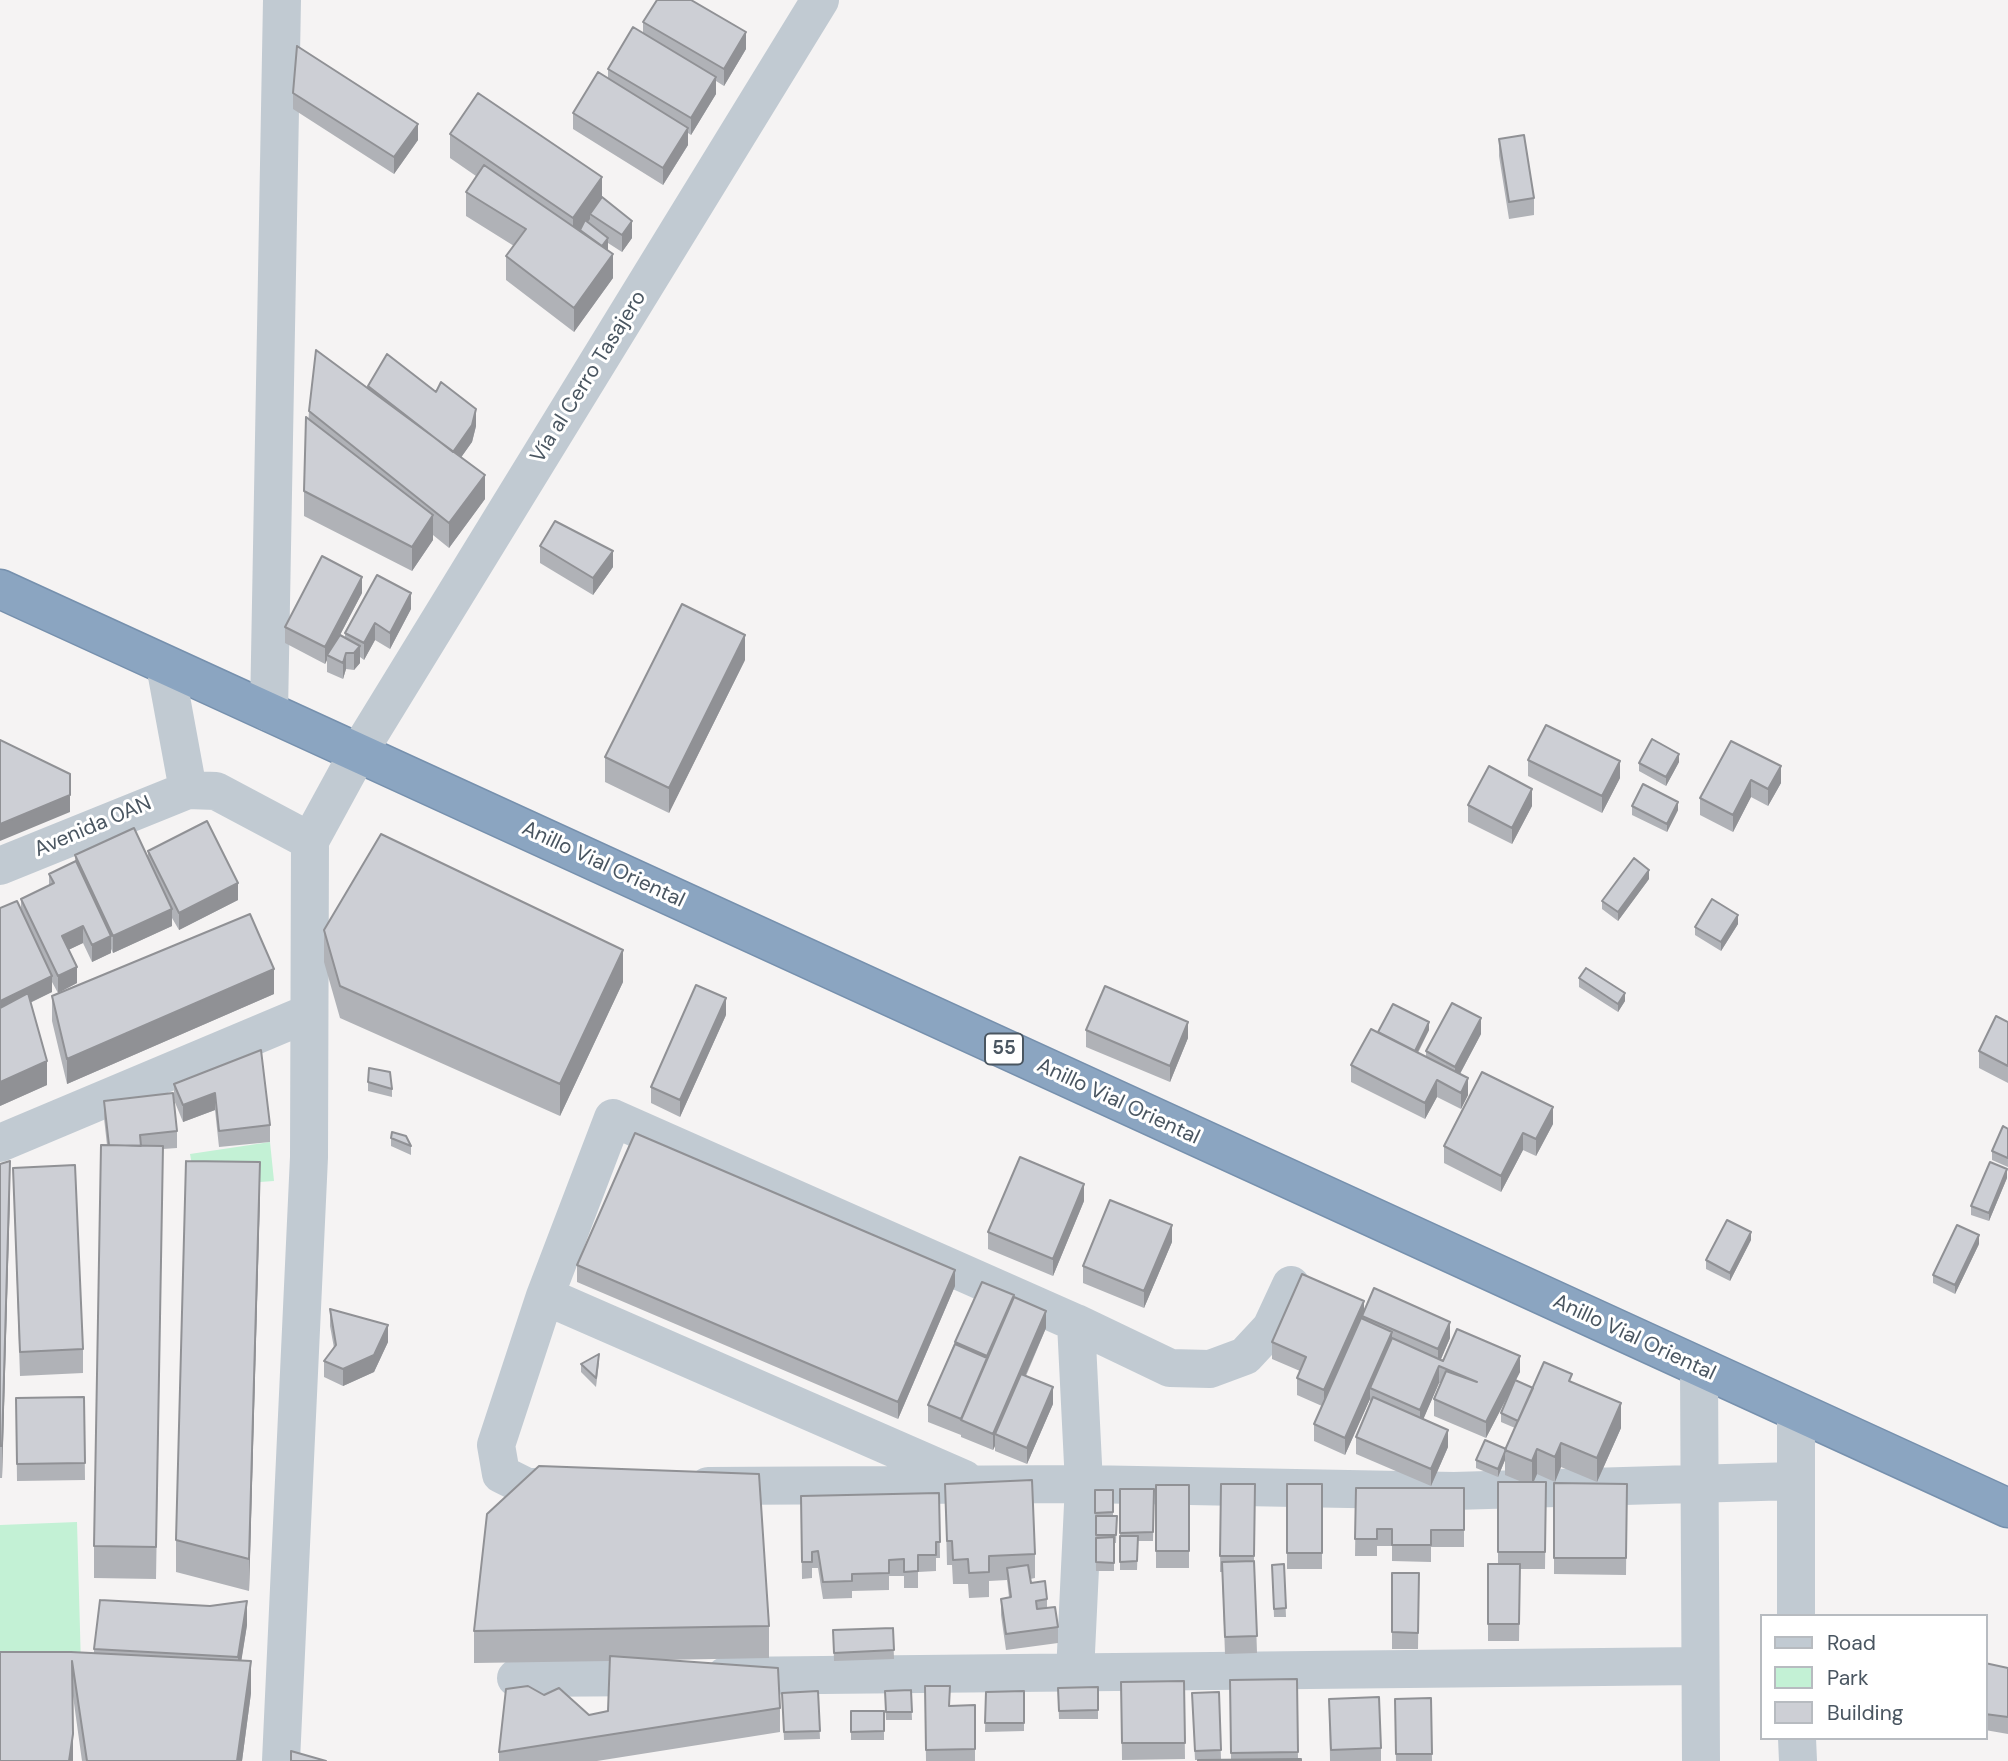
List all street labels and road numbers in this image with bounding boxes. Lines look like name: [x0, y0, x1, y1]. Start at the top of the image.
street label: Vía al Cerro Tasajero: [526, 286, 652, 468]
street label: Avenida 0AN: [31, 791, 155, 863]
street label: Anillo Vial Oriental: [518, 816, 688, 914]
road number: 55: [985, 1034, 1023, 1064]
street label: Anillo Vial Oriental: [1033, 1053, 1203, 1151]
street label: Anillo Vial Oriental: [1549, 1289, 1719, 1387]

